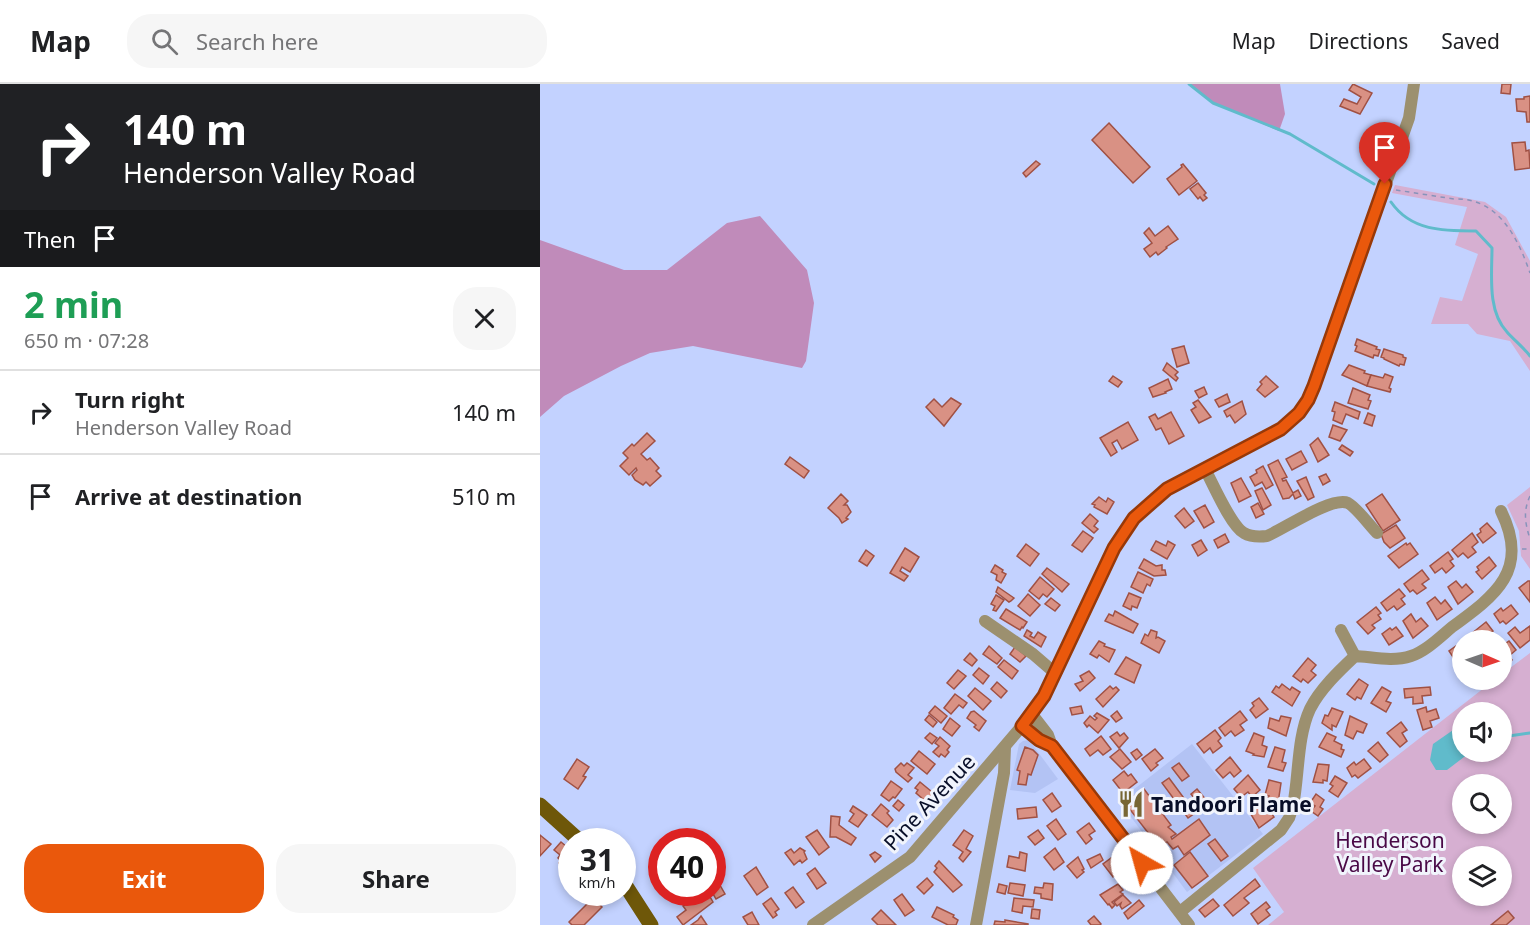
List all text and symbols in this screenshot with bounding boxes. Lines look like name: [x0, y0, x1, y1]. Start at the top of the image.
search box: [127, 14, 547, 68]
text: Map: [30, 22, 91, 60]
icon: search: [148, 25, 181, 58]
text: Search here: [196, 26, 318, 56]
text: Map: [1232, 27, 1276, 55]
text: Directions: [1309, 27, 1408, 55]
text: Saved: [1441, 27, 1500, 55]
text: 140 m: [123, 100, 247, 157]
icon: right: [24, 108, 102, 186]
pin: [1359, 122, 1410, 184]
icon: arrive: [1368, 131, 1401, 164]
text: Henderson Valley Road: [123, 154, 416, 191]
icon: arrive: [88, 222, 121, 255]
text: Then: [24, 224, 76, 254]
text: 2 min: [24, 280, 123, 329]
button: close: [453, 287, 516, 350]
text: 650 m · 07:28: [24, 327, 149, 354]
text: Turn right: [75, 384, 185, 414]
icon: right: [24, 396, 57, 429]
text: 140 m: [452, 397, 516, 427]
text: Henderson Valley Road: [75, 414, 292, 441]
icon: arrive: [24, 480, 57, 513]
text: Arrive at destination: [75, 481, 302, 511]
text: 510 m: [452, 481, 516, 511]
north arrow: [1452, 630, 1512, 690]
map controls: [1452, 630, 1512, 906]
button: sound: [1452, 702, 1512, 762]
street label: Pine Avenue: [877, 748, 981, 856]
button: search: [1452, 774, 1512, 834]
restaurant icon: Tandoori Flame: [1116, 789, 1146, 819]
place label: Tandoori Flame: [1151, 790, 1312, 818]
park label: Henderson Valley Park: [1335, 826, 1445, 878]
speed limit sign: 40: [648, 828, 726, 906]
position arrow: [1110, 831, 1174, 895]
text: 31: [580, 839, 614, 880]
button: Exit: [24, 844, 264, 913]
button: Share: [276, 844, 516, 913]
button: layers: [1452, 846, 1512, 906]
text: km/h: [579, 872, 615, 892]

